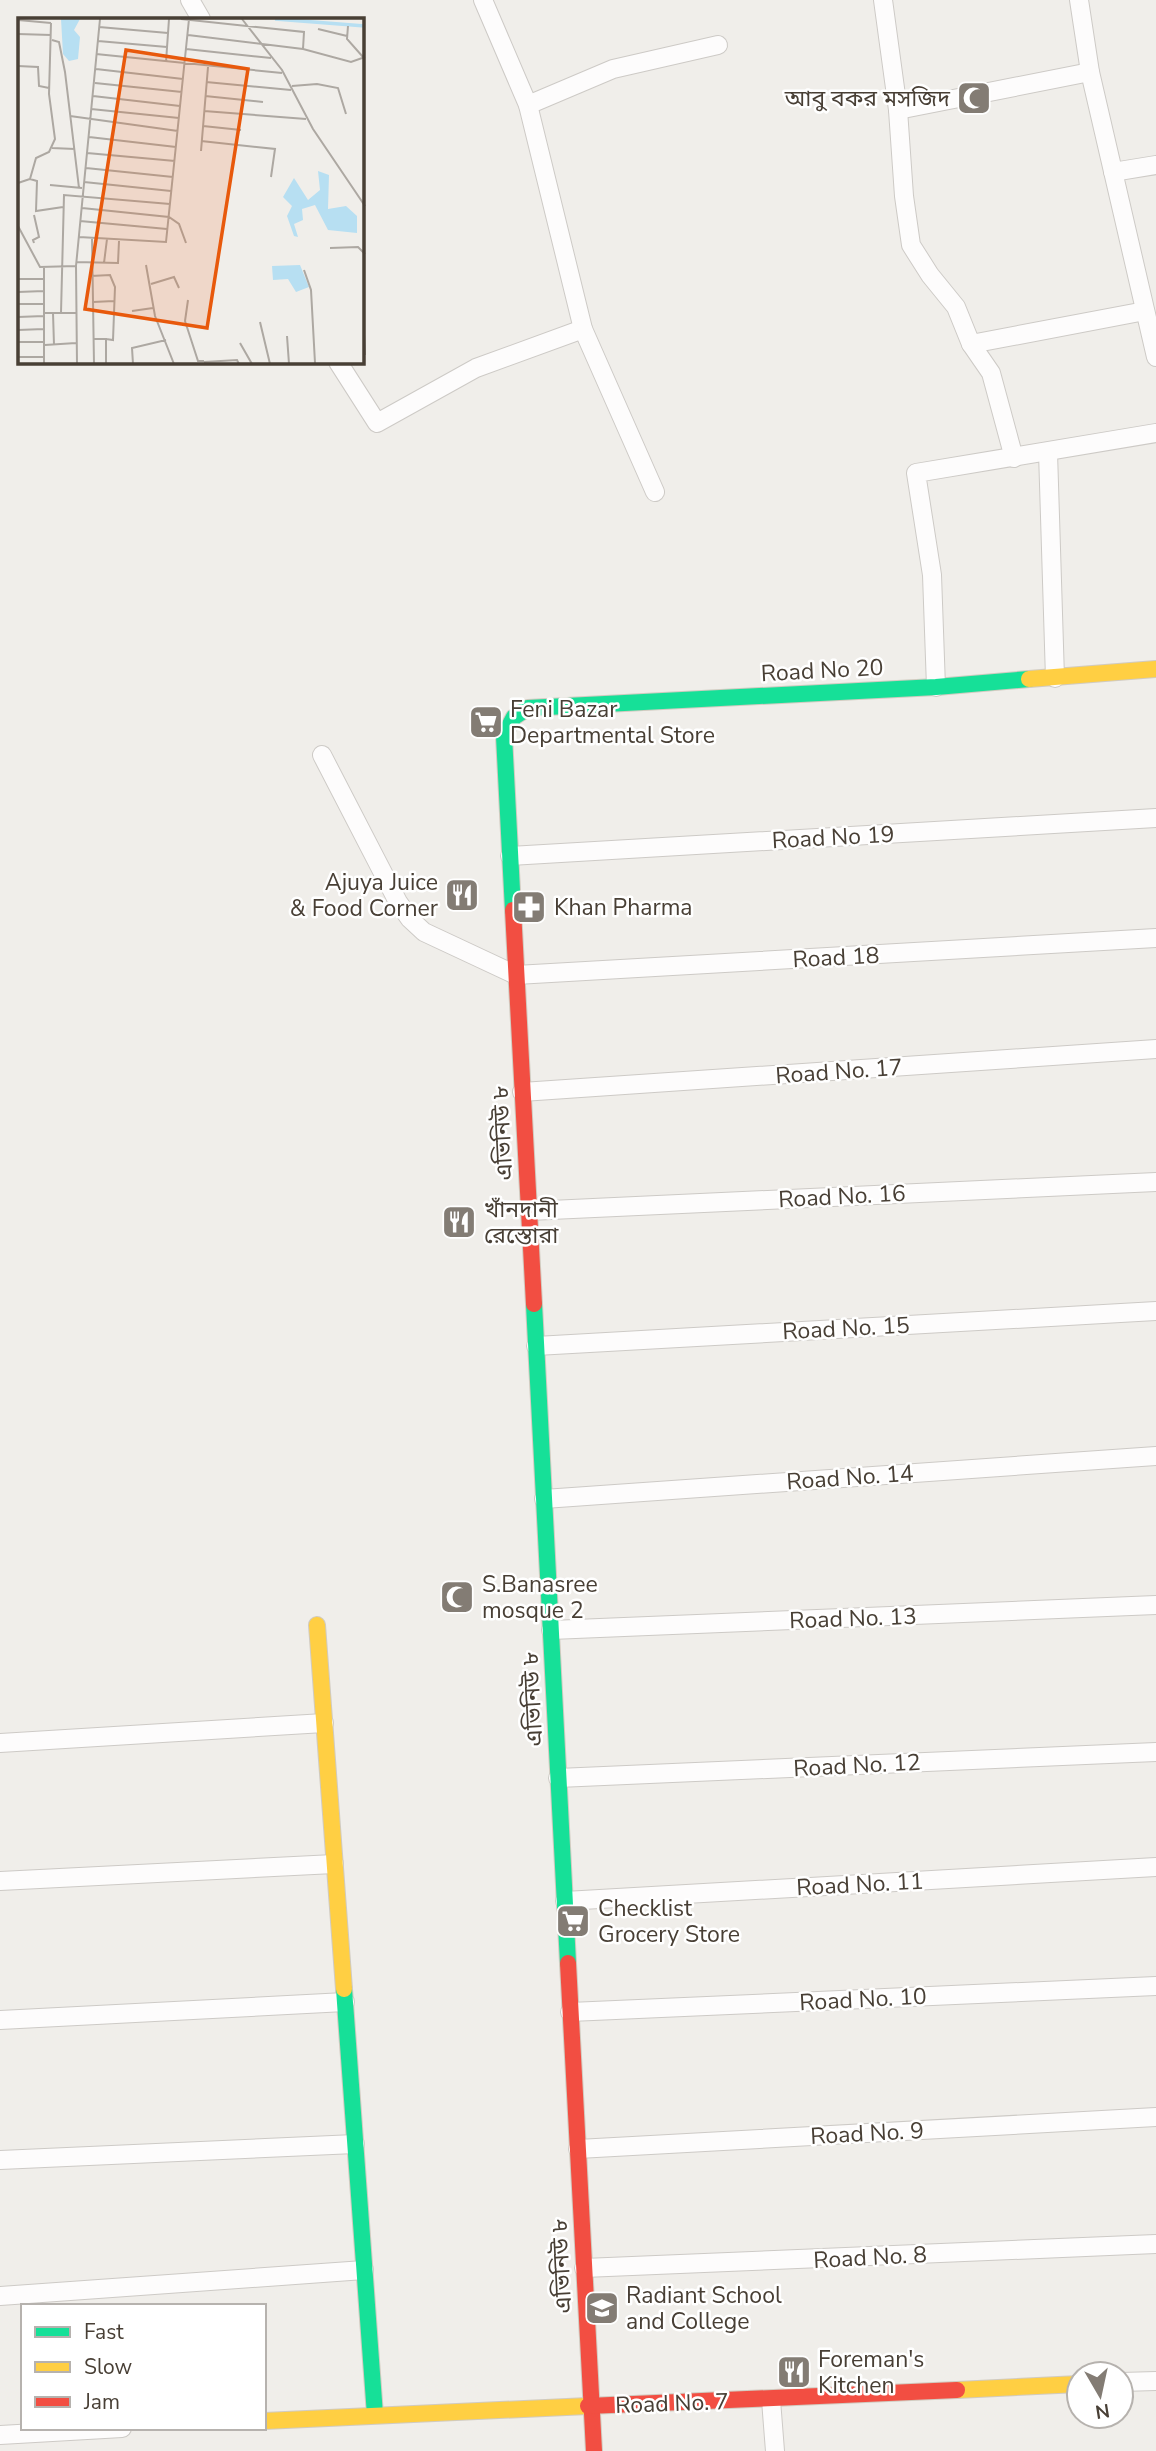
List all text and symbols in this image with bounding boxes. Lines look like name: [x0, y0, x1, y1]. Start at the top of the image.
inset map: [18, 18, 364, 364]
mosque icon: আবু বকর মসজিদ: [955, 79, 993, 117]
place label: আবু বকর মসজিদ: [784, 83, 950, 114]
street label: Road No 20: [760, 652, 884, 689]
place label: Feni Bazar Departmental Store: [510, 694, 715, 751]
supermarket icon: Feni Bazar Departmental Store: [467, 703, 505, 741]
street label: Road No 19: [771, 819, 895, 856]
place label: Ajuya Juice & Food Corner: [290, 867, 439, 924]
restaurant icon: Ajuya Juice & Food Corner: [443, 876, 481, 914]
pharmacy icon: Khan Pharma: [510, 888, 548, 926]
place label: Khan Pharma: [554, 892, 693, 923]
street label: Road 18: [792, 940, 880, 975]
street label: Road No. 17: [774, 1052, 904, 1091]
street label: এভিনিউ ৮: [485, 1085, 520, 1181]
street label: Road No. 16: [778, 1178, 907, 1215]
place label: খাঁনদানী রেস্তোরা: [484, 1194, 559, 1251]
restaurant icon: খাঁনদানী রেস্তোরা: [440, 1203, 478, 1241]
street label: Road No. 15: [782, 1310, 911, 1347]
street label: Road No. 14: [785, 1458, 915, 1497]
place label: S.Banasree mosque 2: [482, 1569, 598, 1626]
mosque icon: S.Banasree mosque 2: [438, 1578, 476, 1616]
street label: Road No. 13: [789, 1601, 917, 1636]
street label: এভিনিউ ৮: [515, 1651, 550, 1747]
street label: Road No. 12: [793, 1747, 922, 1784]
street label: Road No. 11: [796, 1866, 925, 1903]
place label: Checklist Grocery Store: [598, 1893, 740, 1950]
supermarket icon: Checklist Grocery Store: [554, 1902, 592, 1940]
street label: Road No. 10: [799, 1981, 928, 2018]
street label: Road No. 9: [809, 2115, 925, 2152]
street label: এভিনিউ ৮: [544, 2218, 579, 2314]
street label: Road No. 8: [812, 2239, 928, 2276]
place label: Radiant School and College: [626, 2280, 782, 2337]
school or university icon: Radiant School and College: [583, 2289, 621, 2327]
legend: [21, 2304, 266, 2430]
text: Fast: [84, 2318, 124, 2346]
place label: Foreman's Kitchen: [818, 2344, 924, 2401]
text: Slow: [84, 2353, 133, 2381]
restaurant icon: Foreman's Kitchen: [775, 2353, 813, 2391]
north arrow: [1065, 2360, 1135, 2430]
street label: Road No. 7: [615, 2386, 729, 2421]
text: Jam: [83, 2388, 120, 2416]
text: N: [1093, 2397, 1112, 2425]

